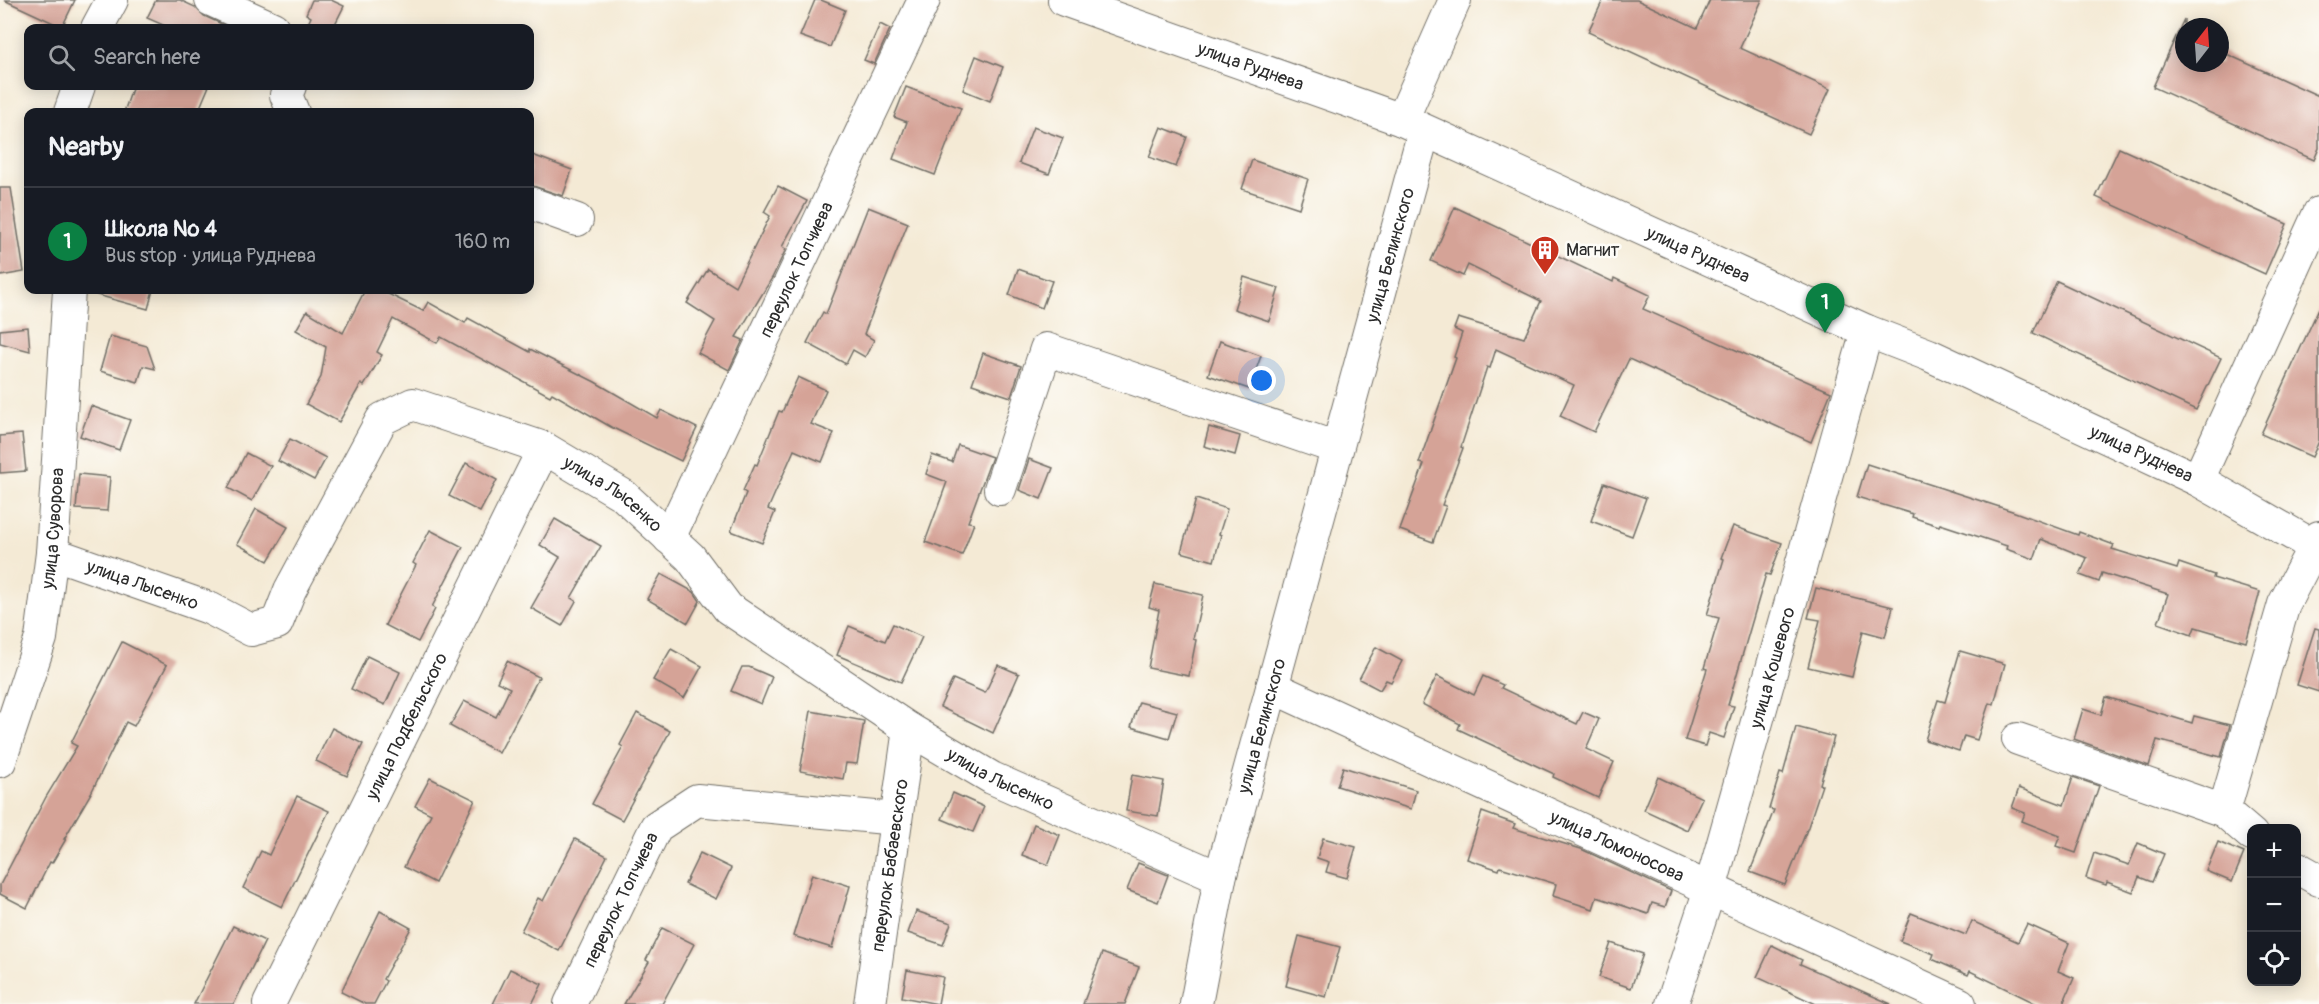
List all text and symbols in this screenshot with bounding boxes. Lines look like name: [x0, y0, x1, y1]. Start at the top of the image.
north arrow: [2175, 18, 2229, 72]
search box: [24, 24, 534, 90]
street label: улица Руднева: [1193, 37, 1307, 96]
icon: search: [45, 41, 78, 74]
text: Search here: [93, 43, 200, 71]
text: Nearby: [48, 131, 124, 163]
street label: улица Белинского: [1361, 185, 1420, 326]
street label: переулок Топчиева: [755, 198, 839, 341]
text: Школа № 4: [105, 215, 217, 243]
street label: улица Руднева: [1642, 221, 1753, 288]
text: 1: [64, 229, 71, 254]
text: 160 m: [455, 229, 510, 254]
building icon: Магнит: [1529, 234, 1561, 276]
place label: Магнит: [1566, 239, 1619, 262]
text: Bus stop · улица Руднева: [105, 243, 316, 268]
pin: 1: [1806, 284, 1844, 333]
your location: [1247, 366, 1276, 395]
street label: улица Руднева: [2085, 420, 2197, 488]
street label: улица Лысенко: [558, 451, 667, 538]
street label: улица Суворова: [36, 467, 69, 591]
street label: улица Лысенко: [82, 555, 202, 616]
street label: улица Кошевого: [1745, 604, 1801, 732]
street label: улица Подбельского: [360, 649, 453, 804]
street label: улица Белинского: [1232, 656, 1292, 797]
street label: улица Лысенко: [942, 742, 1058, 816]
street label: переулок Бабаевского: [867, 777, 914, 953]
street label: улица Ломоносова: [1545, 805, 1688, 887]
map controls: [2247, 824, 2301, 986]
button: +: [2247, 824, 2301, 878]
street label: переулок Топчиева: [579, 829, 664, 971]
button: −: [2247, 878, 2301, 932]
button: locate: [2247, 932, 2301, 986]

